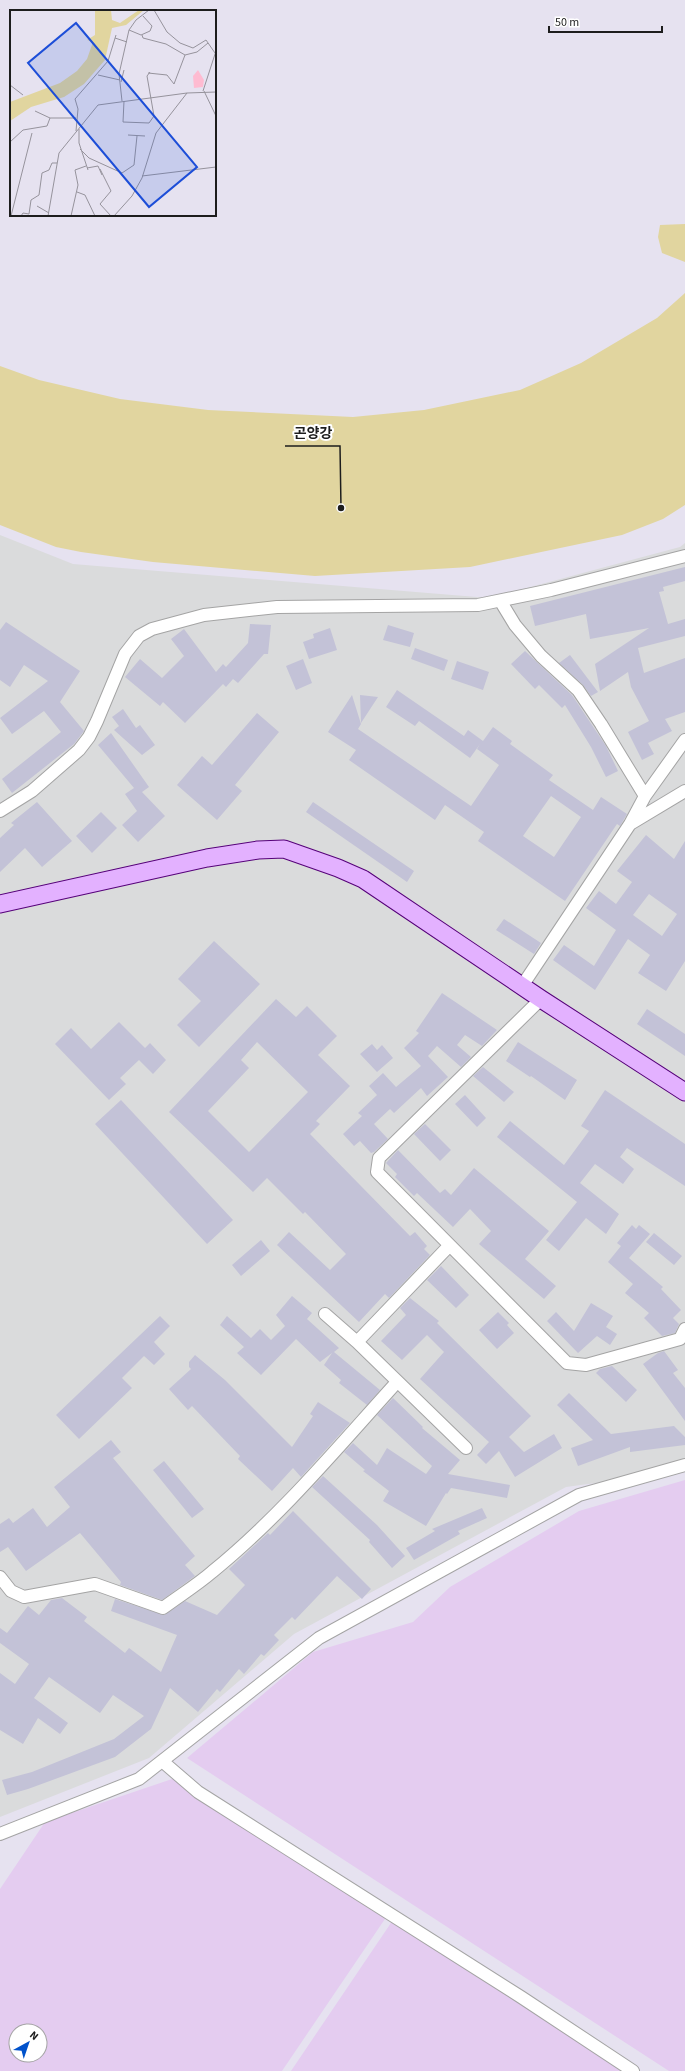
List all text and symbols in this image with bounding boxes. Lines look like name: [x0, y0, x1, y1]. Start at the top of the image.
scale bar: [549, 8, 662, 34]
inset map: [10, 10, 216, 216]
text: 50 m: [555, 14, 579, 31]
callout: 곤양강: [285, 420, 340, 446]
text: 곤양강: [294, 424, 332, 444]
north arrow: [8, 2023, 48, 2063]
text: N: [26, 2028, 42, 2044]

